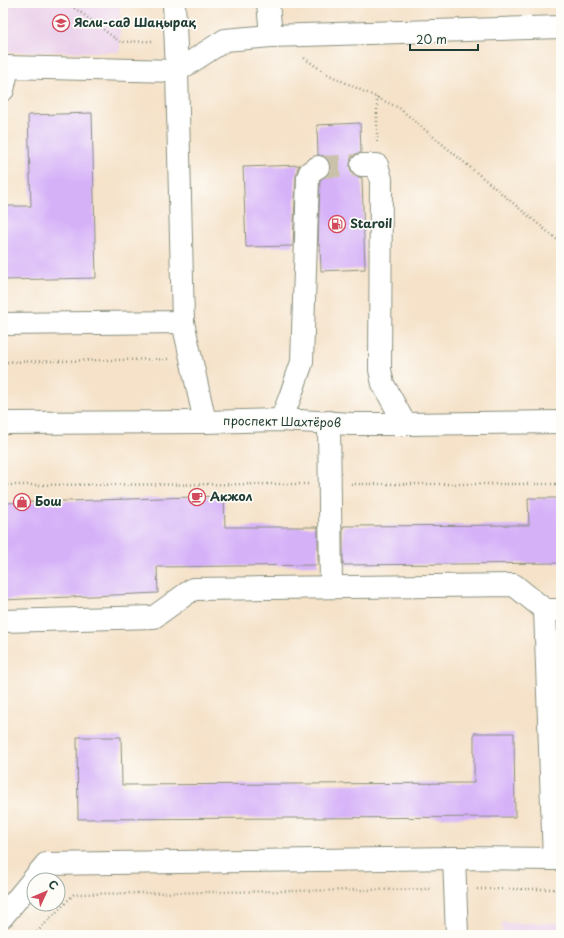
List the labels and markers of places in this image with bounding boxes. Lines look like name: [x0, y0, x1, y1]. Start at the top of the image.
school or university icon: Ясли-сад Шаңырақ: [51, 13, 71, 33]
place label: Ясли-сад Шаңырақ: [74, 13, 196, 31]
fuel station icon: Staroil: [327, 214, 347, 234]
place label: Staroil: [350, 214, 393, 232]
cafe icon: Акжол: [187, 487, 207, 507]
place label: Акжол: [210, 487, 253, 505]
shop icon: Бош: [12, 492, 32, 512]
place label: Бош: [35, 492, 62, 510]

